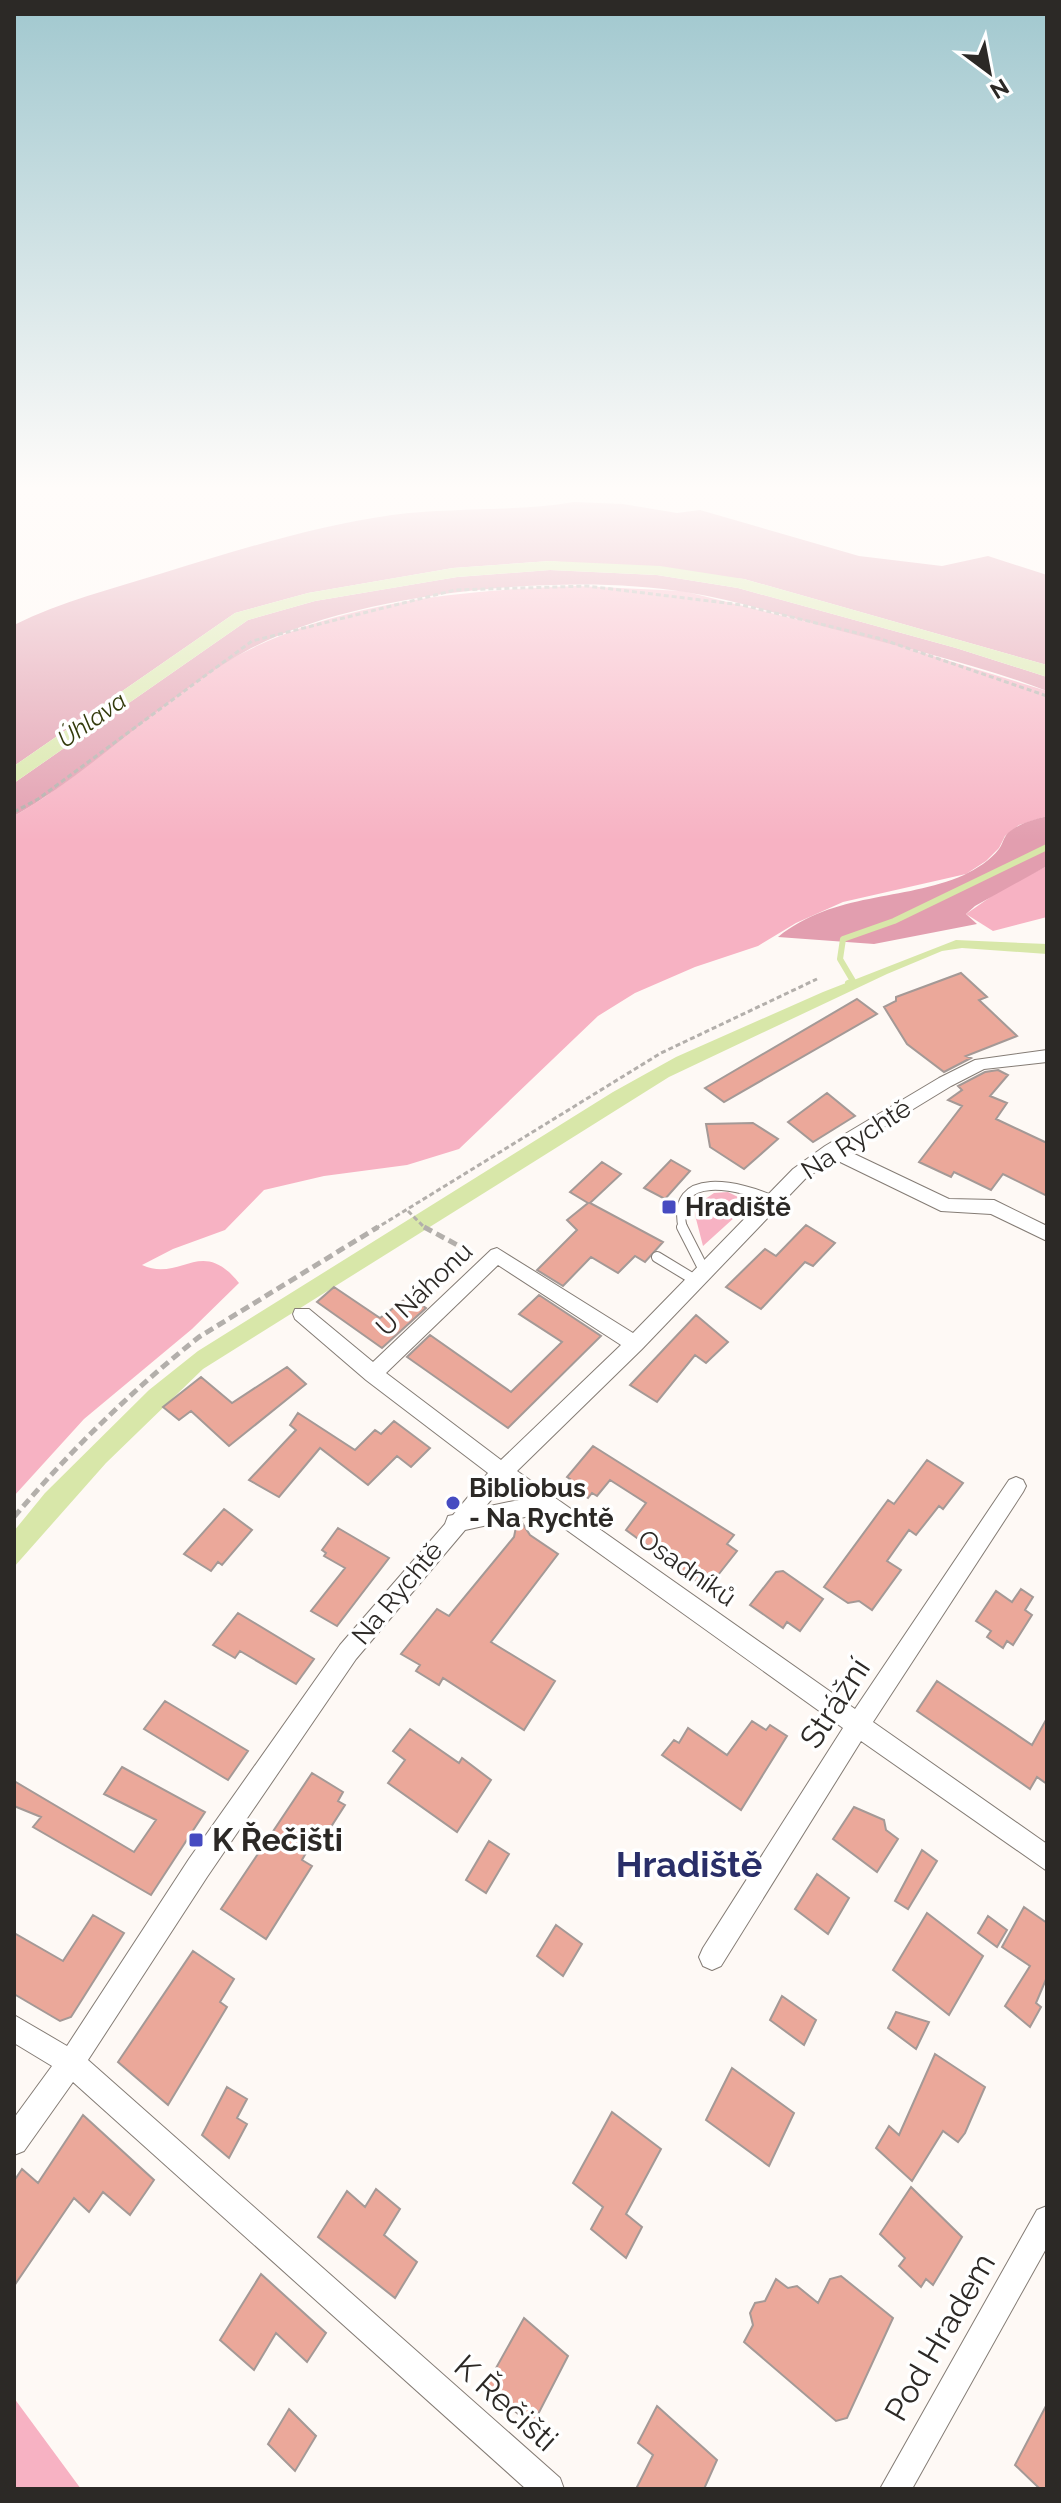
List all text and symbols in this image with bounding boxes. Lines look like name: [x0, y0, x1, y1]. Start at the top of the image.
north arrow: [949, 32, 1029, 112]
text: N: [986, 73, 1014, 104]
water label: Úhlava: [52, 686, 132, 754]
street label: Na Rychtě: [796, 1093, 916, 1185]
place label: Hradiště: [685, 1192, 791, 1222]
marker: Hradiště: [660, 1198, 678, 1216]
street label: U Náhonu: [370, 1236, 478, 1342]
place label: Bibliobus - Na Rychtě: [469, 1473, 614, 1533]
marker: Bibliobus - Na Rychtě: [444, 1494, 462, 1512]
street label: Osadníků: [632, 1523, 742, 1613]
street label: Na Rychtě: [346, 1536, 448, 1650]
street label: Strážní: [792, 1651, 877, 1755]
place label: K Řečišti: [212, 1821, 343, 1858]
marker: K Řečišti: [187, 1831, 205, 1849]
district label: Hradiště: [616, 1843, 762, 1885]
street label: Pod Hradem: [877, 2247, 1002, 2427]
street label: K Řečišti: [447, 2347, 565, 2458]

